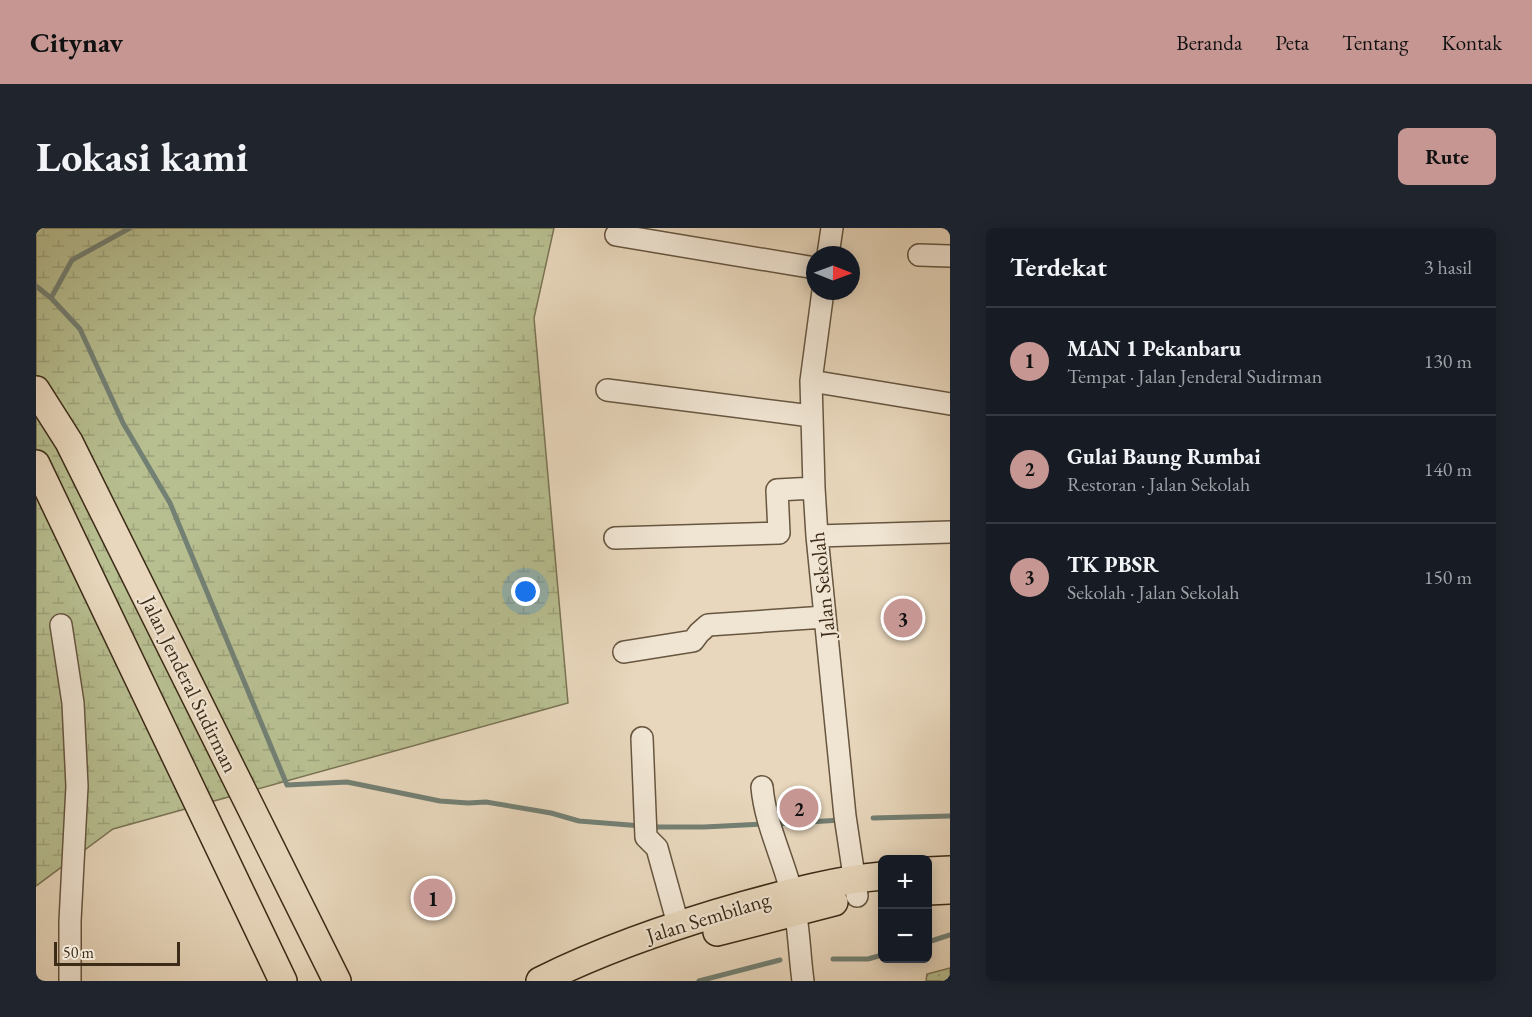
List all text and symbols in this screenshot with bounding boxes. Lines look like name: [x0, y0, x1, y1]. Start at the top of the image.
text: Citynav: [30, 24, 123, 60]
text: Beranda: [1176, 29, 1242, 56]
text: Peta: [1275, 29, 1309, 56]
text: Tentang: [1342, 29, 1408, 56]
text: Kontak: [1441, 29, 1502, 56]
button: Rute: [1398, 128, 1496, 185]
text: Lokasi kami: [36, 129, 248, 184]
north arrow: [806, 246, 860, 300]
text: Terdekat: [1010, 250, 1107, 284]
text: 3 hasil: [1424, 254, 1472, 280]
text: MAN 1 Pekanbaru: [1067, 334, 1241, 363]
text: 1: [1024, 348, 1035, 374]
text: 130 m: [1424, 348, 1472, 374]
text: Tempat · Jalan Jenderal Sudirman: [1067, 363, 1322, 389]
text: Gulai Baung Rumbai: [1067, 442, 1261, 471]
text: 2: [1024, 456, 1035, 482]
text: 140 m: [1424, 456, 1472, 482]
text: Restoran · Jalan Sekolah: [1067, 471, 1250, 497]
street label: Jalan Sekolah: [803, 531, 841, 641]
text: TK PBSR: [1067, 550, 1159, 579]
text: 3: [1024, 564, 1035, 590]
text: 150 m: [1424, 564, 1472, 590]
your location: [511, 577, 540, 606]
text: Sekolah · Jalan Sekolah: [1067, 579, 1239, 605]
street label: Jalan Jenderal Sudirman: [135, 589, 245, 777]
pin: 3: [884, 596, 922, 640]
pin: 2: [780, 786, 819, 830]
map controls: [878, 855, 932, 963]
button: +: [878, 855, 932, 909]
pin: 1: [414, 876, 452, 920]
street label: Jalan Sembilang: [641, 885, 774, 949]
button: −: [878, 909, 932, 963]
scale bar: [54, 939, 180, 966]
text: 50 m: [63, 942, 94, 963]

